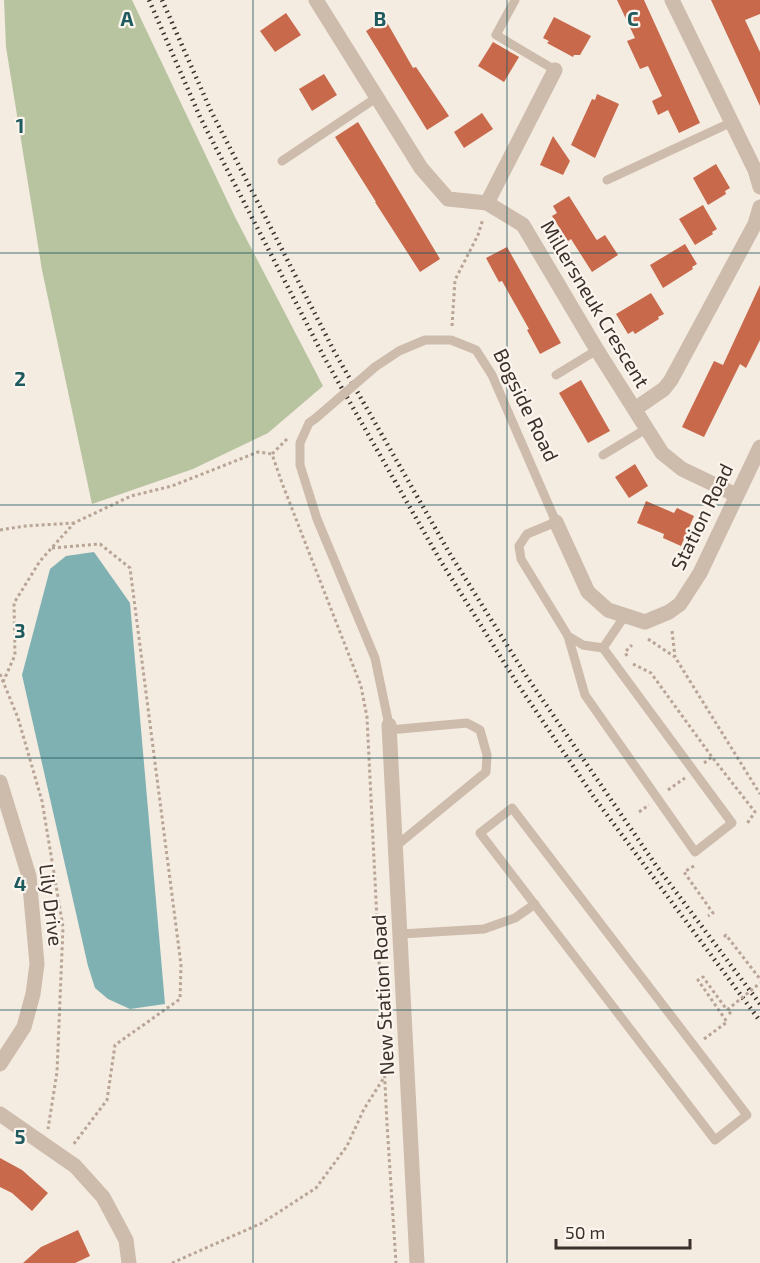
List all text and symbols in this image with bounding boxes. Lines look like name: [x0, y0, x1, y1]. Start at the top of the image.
text: A: [120, 6, 134, 30]
text: B: [374, 6, 386, 30]
text: C: [627, 6, 639, 30]
text: 1: [16, 113, 24, 137]
street label: Millersneuk Crescent: [536, 215, 656, 392]
street label: Bogside Road: [489, 344, 565, 465]
text: 2: [14, 366, 26, 390]
street label: Station Road: [665, 459, 737, 574]
text: 3: [14, 618, 26, 642]
street label: Lily Drive: [35, 862, 69, 947]
text: 4: [14, 871, 27, 895]
street label: New Station Road: [366, 914, 398, 1076]
text: 5: [14, 1124, 26, 1148]
scale bar: [556, 1212, 690, 1250]
text: 50 m: [565, 1221, 605, 1243]

